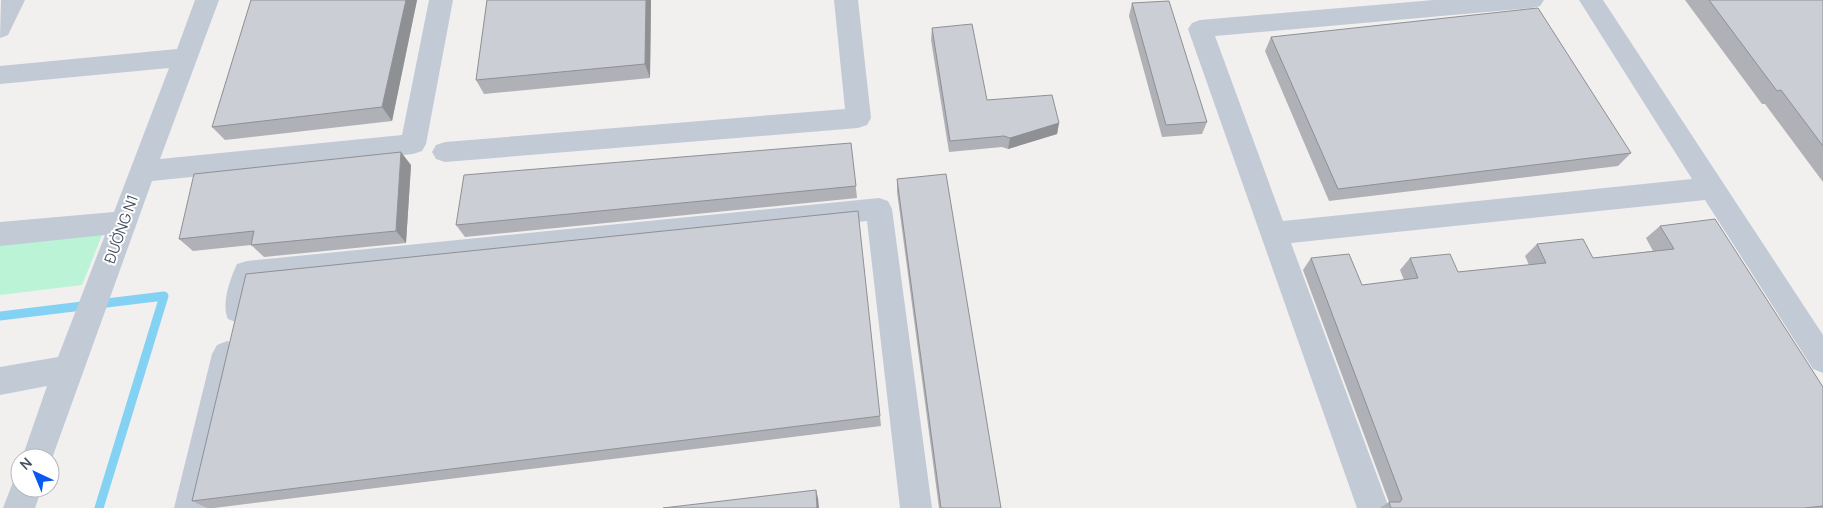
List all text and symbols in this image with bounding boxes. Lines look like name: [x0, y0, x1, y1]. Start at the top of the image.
street label: ĐƯỜNG N1: [99, 192, 143, 266]
north arrow: [10, 448, 60, 498]
text: N: [15, 453, 36, 474]

